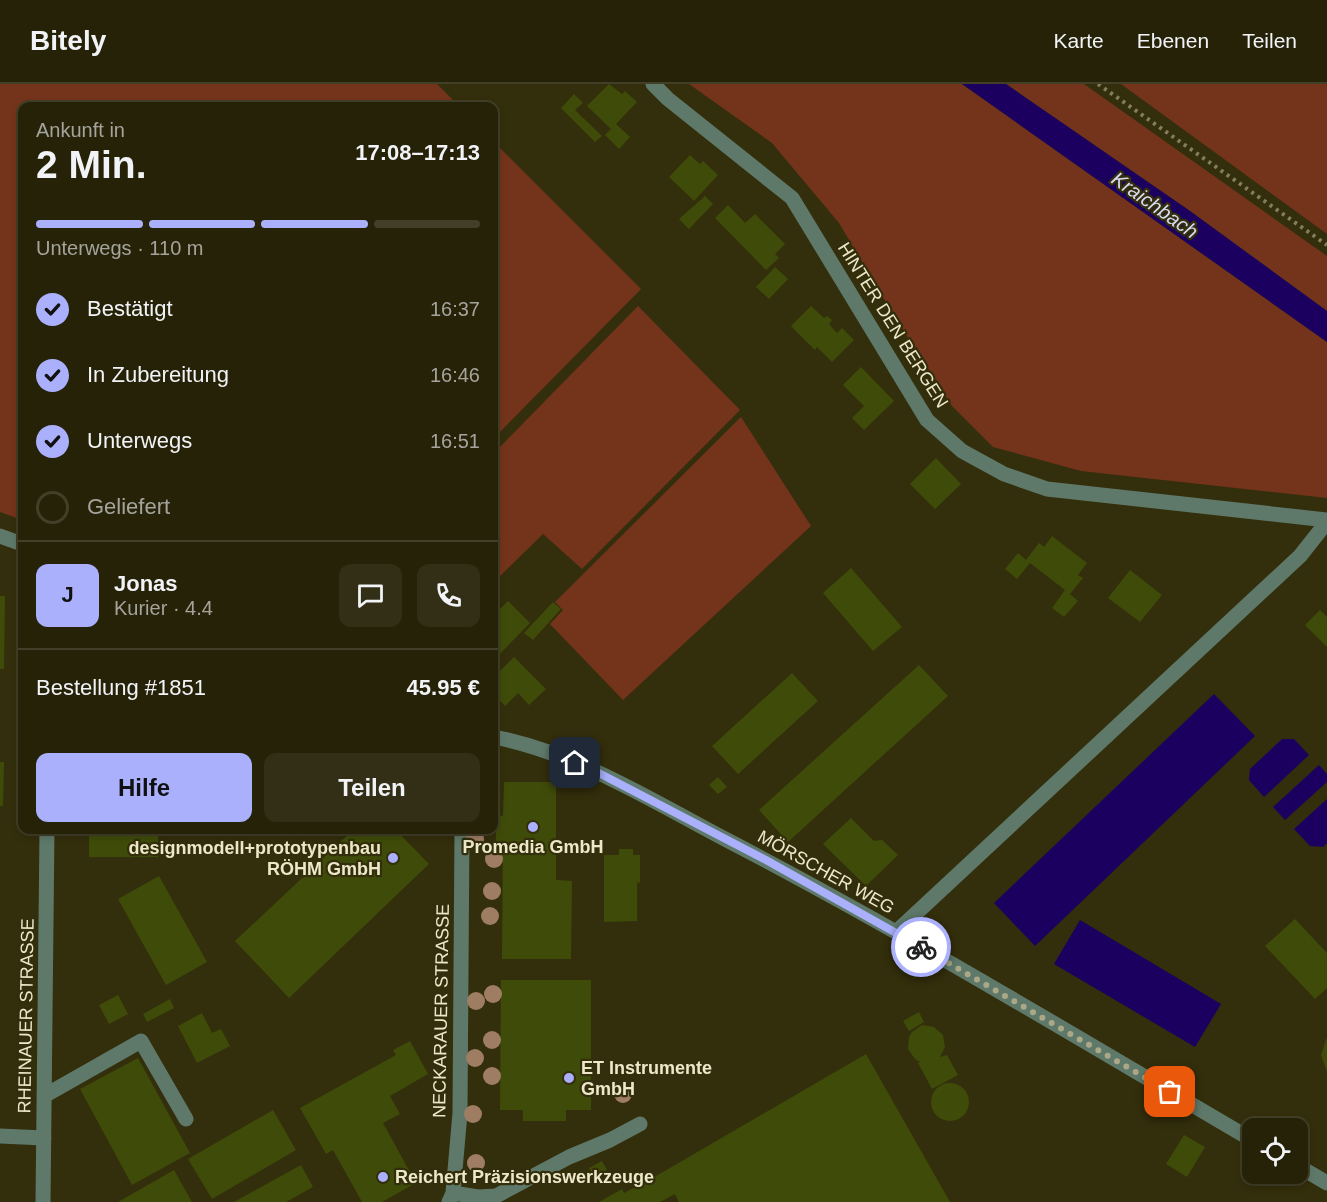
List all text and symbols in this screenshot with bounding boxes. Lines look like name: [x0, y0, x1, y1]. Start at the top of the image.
text: Bitely: [30, 25, 106, 56]
text: Karte: [1054, 29, 1104, 52]
text: Ebenen: [1137, 29, 1209, 52]
text: Teilen: [1242, 29, 1297, 52]
text: Ankunft in: [36, 119, 125, 141]
text: 17:08–17:13: [355, 140, 480, 165]
text: 2 Min.: [36, 143, 147, 186]
water label: Kraichbach: [1108, 167, 1202, 243]
text: Unterwegs · 110 m: [36, 237, 203, 259]
street label: HINTER DEN BERGEN: [834, 239, 952, 411]
icon: check: [36, 293, 69, 326]
text: Bestätigt: [87, 296, 173, 321]
text: 16:37: [430, 298, 480, 320]
icon: check: [36, 359, 69, 392]
text: In Zubereitung: [87, 362, 229, 387]
text: 16:46: [430, 364, 480, 386]
icon: check: [36, 425, 69, 458]
text: Unterwegs: [87, 428, 192, 453]
text: 16:51: [430, 430, 480, 452]
text: Geliefert: [87, 494, 170, 519]
button: chat: [339, 564, 402, 627]
button: phone: [417, 564, 480, 627]
text: Jonas: [114, 571, 178, 596]
text: J: [61, 582, 74, 607]
text: Kurier · 4.4: [114, 597, 213, 619]
text: Bestellung #1851: [36, 675, 206, 700]
text: 45.95 €: [407, 675, 480, 700]
pin: [549, 737, 600, 788]
icon: home: [558, 746, 591, 779]
button: Hilfe: [36, 753, 252, 822]
button: Teilen: [264, 753, 480, 822]
marker: Promedia GmbH: [526, 820, 540, 834]
street label: MÖRSCHER WEG: [754, 826, 898, 918]
place label: Promedia GmbH: [462, 837, 604, 857]
place label: designmodell+prototypenbau RÖHM GmbH: [128, 838, 381, 879]
marker: designmodell+prototypenbau RÖHM GmbH: [386, 851, 400, 865]
street label: NECKARAUER STRASSE: [429, 904, 453, 1118]
courier: [891, 917, 951, 977]
street label: RHEINAUER STRASSE: [14, 918, 38, 1114]
icon: bike: [905, 931, 938, 964]
place label: ET Instrumente GmbH: [581, 1058, 712, 1099]
pin: [1144, 1066, 1195, 1117]
marker: ET Instrumente GmbH: [562, 1071, 576, 1085]
icon: bag: [1153, 1075, 1186, 1108]
map controls: [1242, 1118, 1308, 1184]
button: locate: [1242, 1118, 1308, 1184]
place label: Reichert Präzisionswerkzeuge: [395, 1167, 654, 1187]
marker: Reichert Präzisionswerkzeuge: [376, 1170, 390, 1184]

